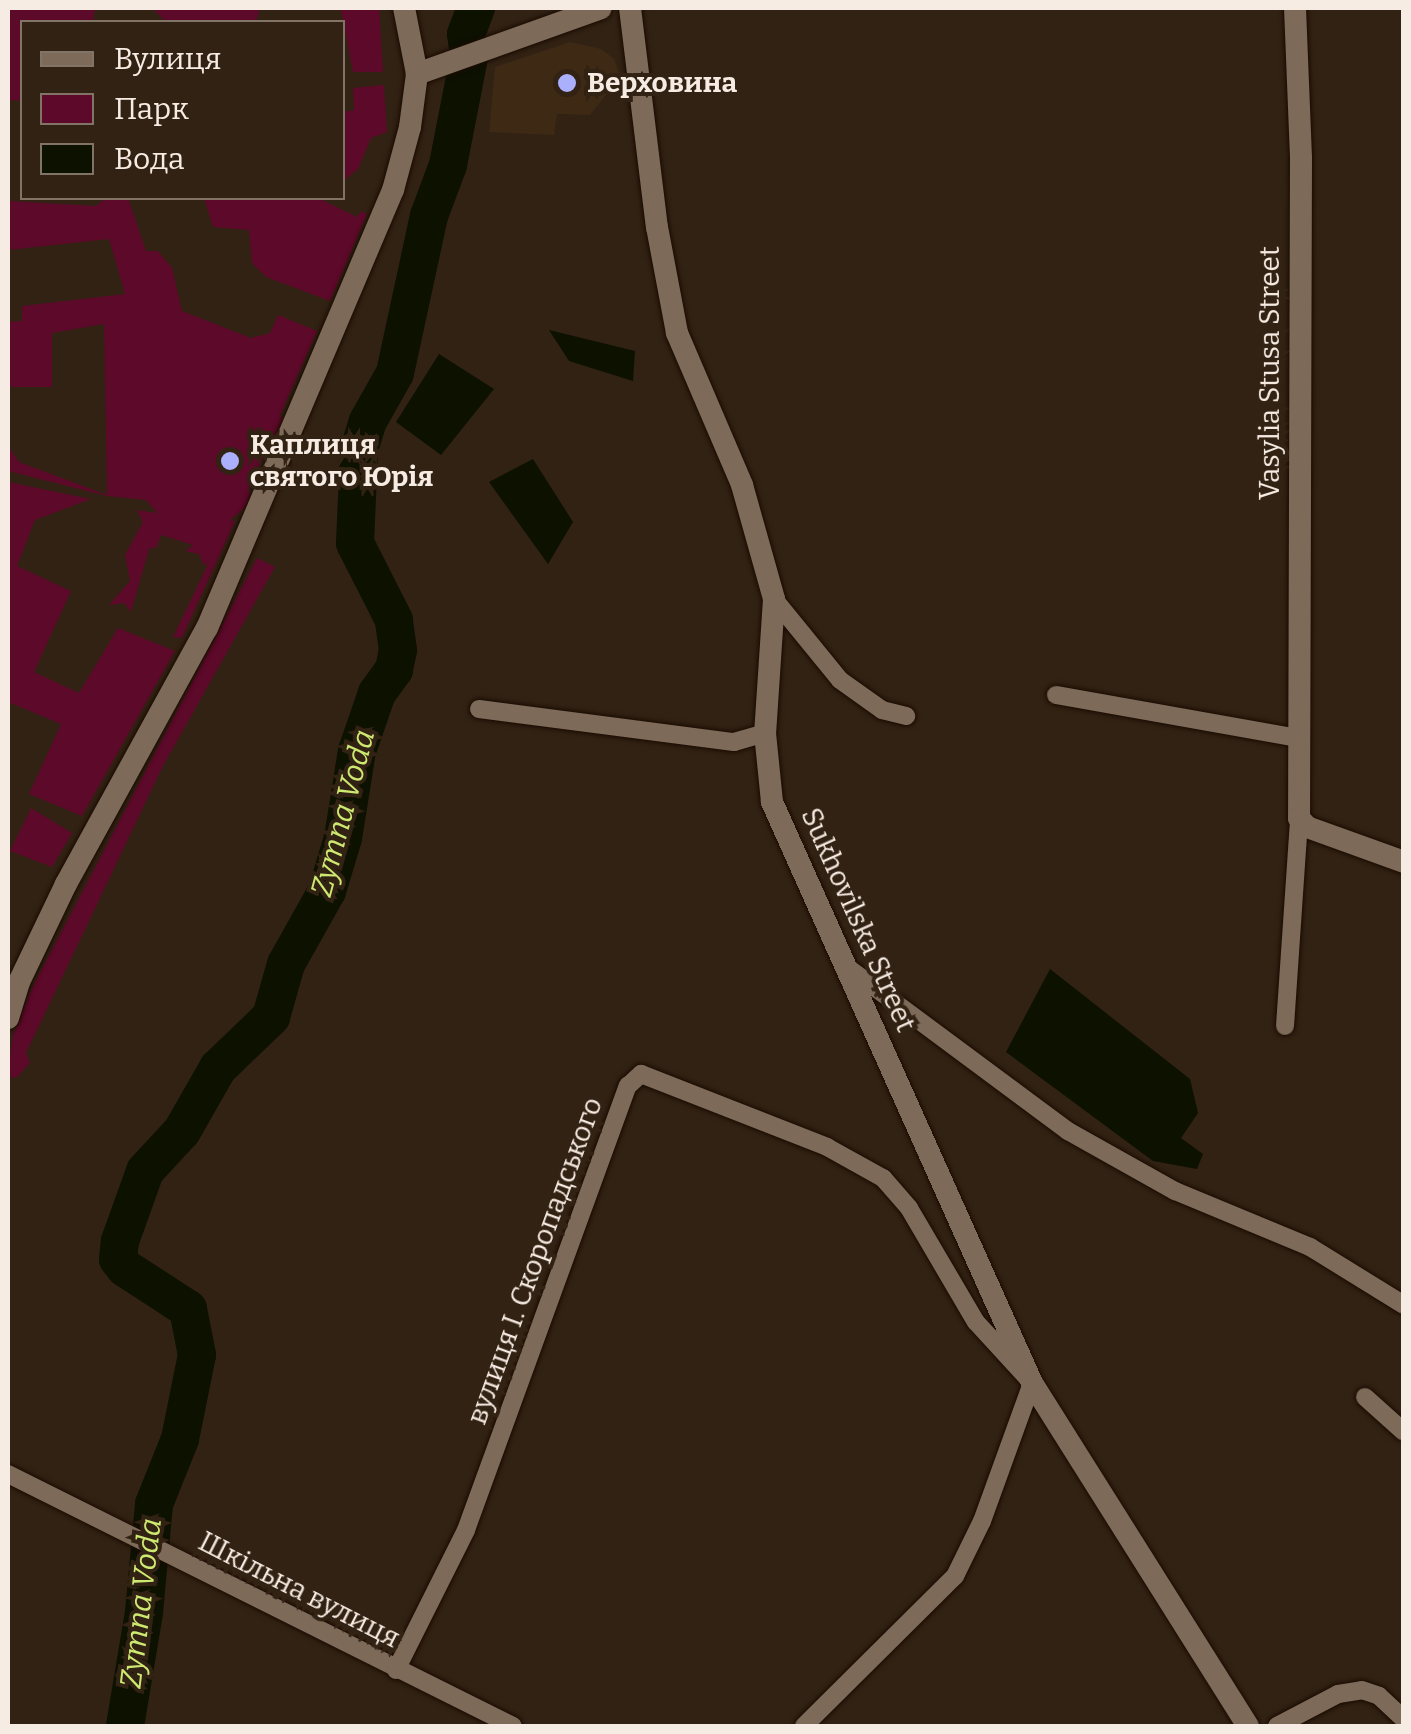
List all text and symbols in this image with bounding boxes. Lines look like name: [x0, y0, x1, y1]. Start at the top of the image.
legend: [20, 20, 345, 200]
text: Вулиця: [114, 41, 221, 77]
place label: Верховина: [587, 66, 737, 100]
marker: Верховина: [556, 72, 578, 94]
text: Парк: [114, 91, 189, 127]
text: Вода: [114, 141, 184, 177]
street label: Vasylia Stusa Street: [1253, 246, 1287, 500]
place label: Каплиця святого Юрія: [250, 428, 433, 494]
marker: Каплиця святого Юрія: [219, 450, 241, 472]
water label: Zymna Voda: [303, 726, 383, 900]
street label: Sukhovilska Street: [794, 803, 922, 1037]
street label: вулиця І. Скоропадського: [460, 1093, 610, 1429]
water label: Zymna Voda: [113, 1516, 169, 1690]
street label: Шкільна вулиця: [193, 1525, 405, 1655]

